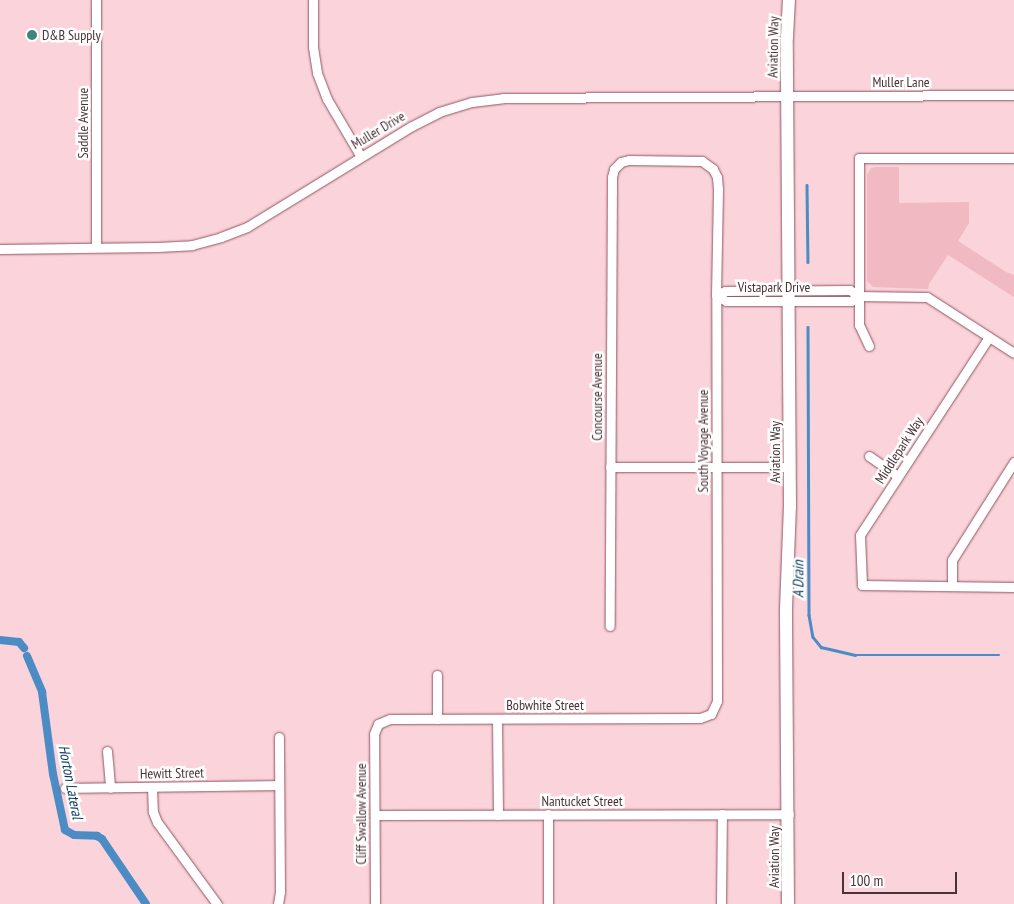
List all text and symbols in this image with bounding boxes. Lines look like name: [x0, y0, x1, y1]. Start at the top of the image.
street label: Aviation Way: [764, 16, 782, 78]
place label: D&B Supply: [42, 27, 101, 43]
marker: D&B Supply: [26, 29, 38, 41]
street label: Muller Lane: [872, 74, 930, 90]
street label: Saddle Avenue: [75, 87, 91, 159]
street label: Muller Drive: [348, 107, 408, 153]
street label: Vistapark Drive: [737, 279, 811, 295]
street label: Concourse Avenue: [589, 353, 605, 441]
street label: South Voyage Avenue: [695, 389, 711, 493]
street label: Middlepark Way: [871, 413, 927, 487]
street label: Aviation Way: [767, 421, 783, 483]
water label: A Drain: [789, 560, 807, 598]
street label: Bobwhite Street: [506, 697, 584, 713]
water label: Horton Lateral: [55, 743, 87, 821]
street label: Cliff Swallow Avenue: [353, 763, 369, 865]
street label: Hewitt Street: [140, 764, 204, 782]
street label: Nantucket Street: [541, 793, 623, 809]
street label: Aviation Way: [766, 826, 782, 888]
scale bar: [844, 862, 959, 894]
text: 100 m: [850, 871, 883, 890]

